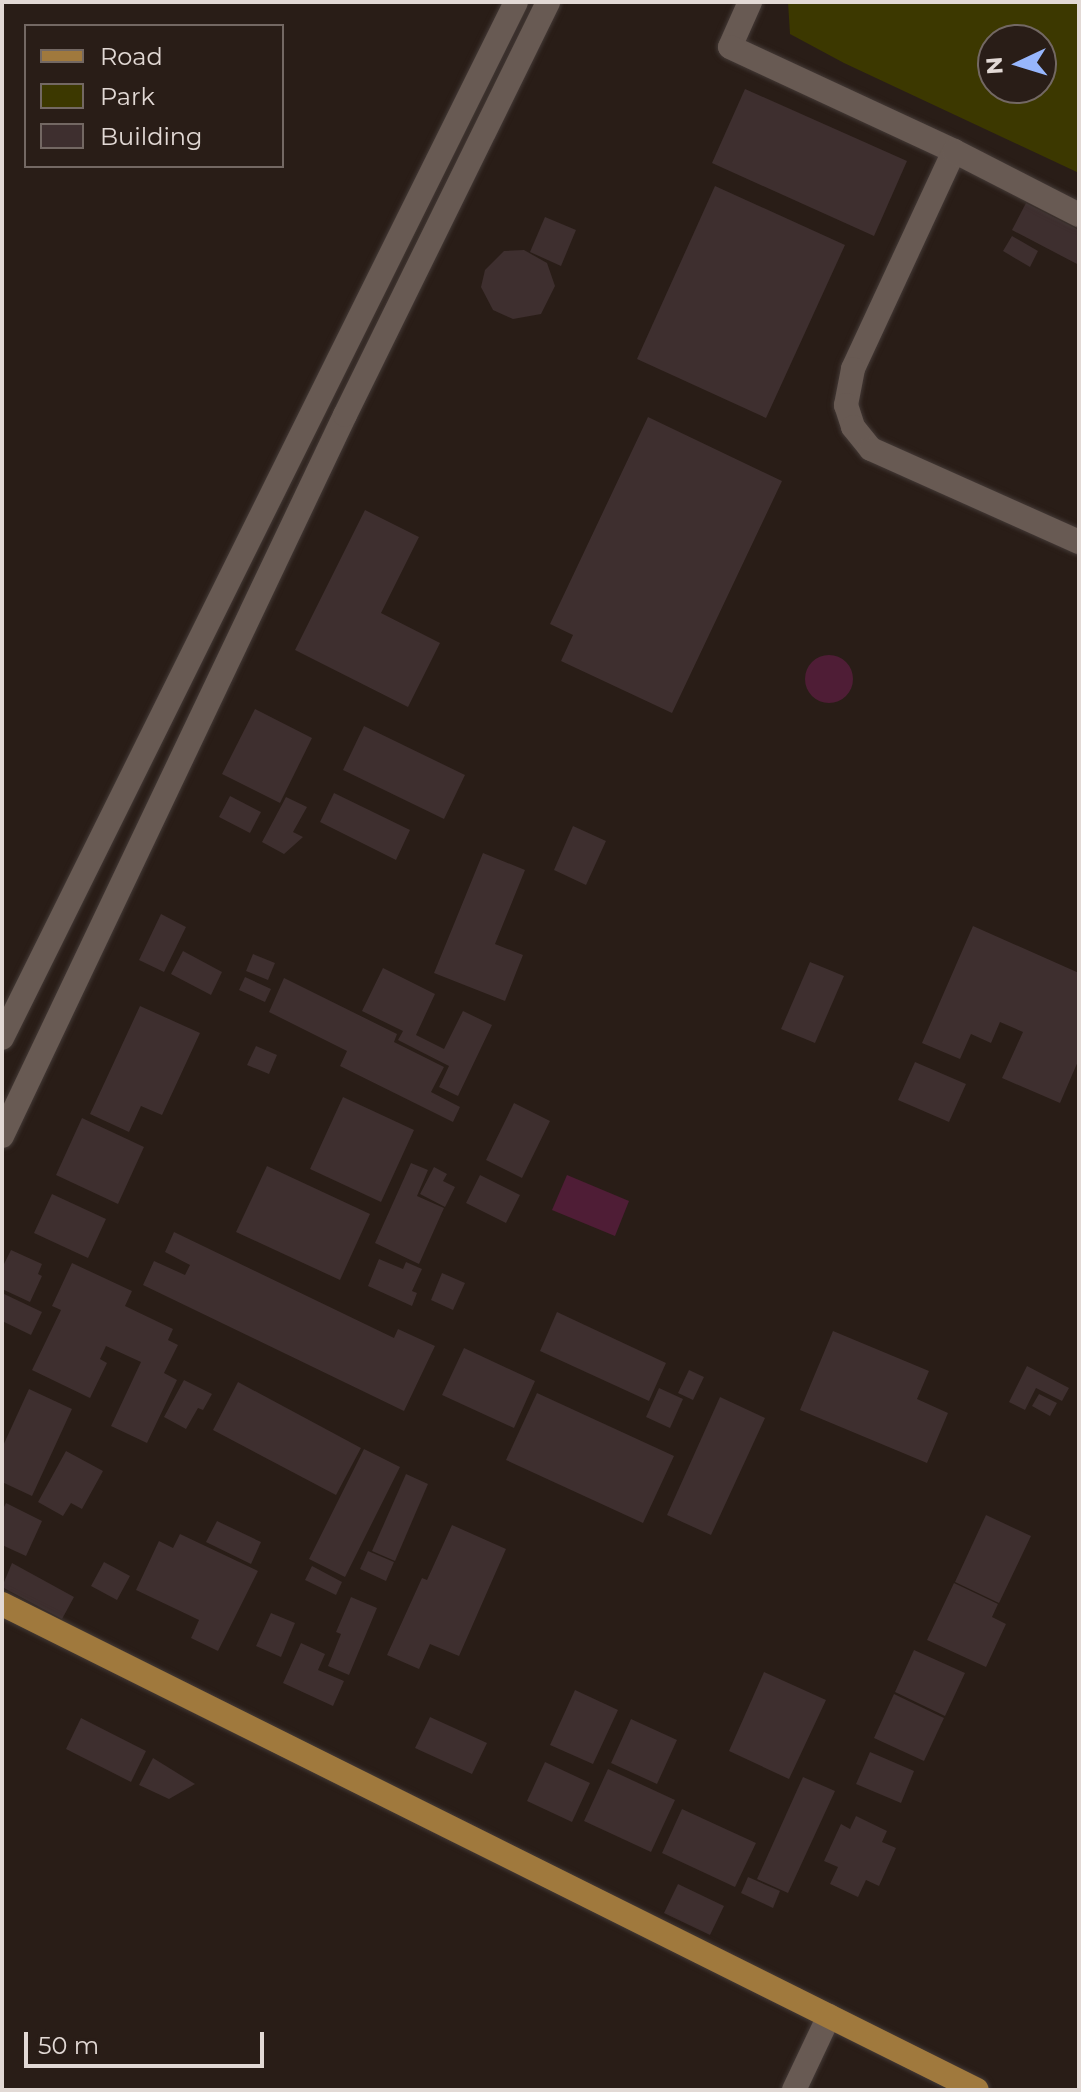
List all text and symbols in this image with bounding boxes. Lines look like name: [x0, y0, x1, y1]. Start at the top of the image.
legend: [24, 24, 284, 168]
north arrow: [977, 24, 1057, 104]
text: Road: [100, 42, 163, 71]
text: N: [980, 56, 1009, 75]
text: Park: [100, 82, 155, 111]
text: Building: [100, 122, 203, 151]
scale bar: [28, 2016, 268, 2066]
text: 50 m: [38, 2031, 99, 2060]

